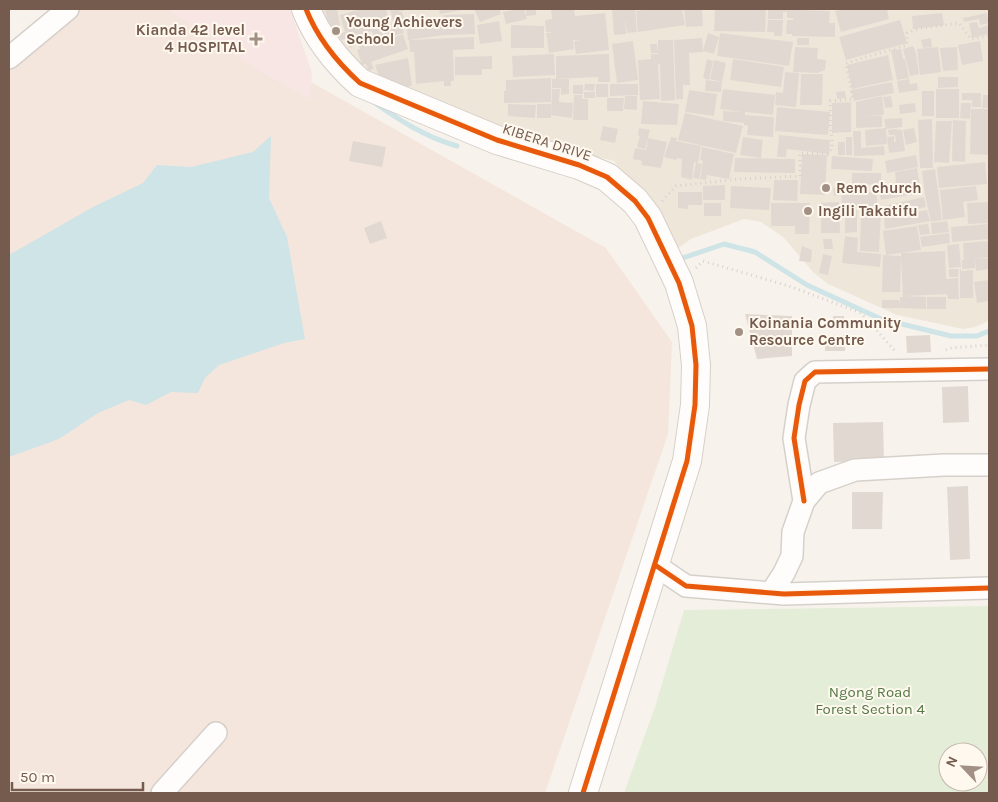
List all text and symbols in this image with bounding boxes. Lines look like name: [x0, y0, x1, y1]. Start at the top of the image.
place label: Young Achievers School: [346, 13, 463, 48]
place label: Kianda 42 level 4 HOSPITAL: [136, 21, 246, 56]
marker: Young Achievers School: [330, 25, 342, 37]
marker: Kianda 42 level 4 HOSPITAL: [249, 32, 263, 46]
street label: KIBERA DRIVE: [500, 119, 594, 165]
place label: Rem church: [836, 179, 922, 197]
marker: Rem church: [820, 182, 832, 194]
place label: Ingili Takatifu: [818, 202, 918, 220]
marker: Ingili Takatifu: [802, 205, 814, 217]
place label: Koinania Community Resource Centre: [749, 314, 901, 349]
marker: Koinania Community Resource Centre: [733, 326, 745, 338]
park label: Ngong Road Forest Section 4: [815, 683, 925, 718]
north arrow: [938, 742, 988, 792]
text: N: [942, 754, 961, 770]
scale bar: [12, 760, 144, 792]
text: 50 m: [20, 768, 55, 786]

